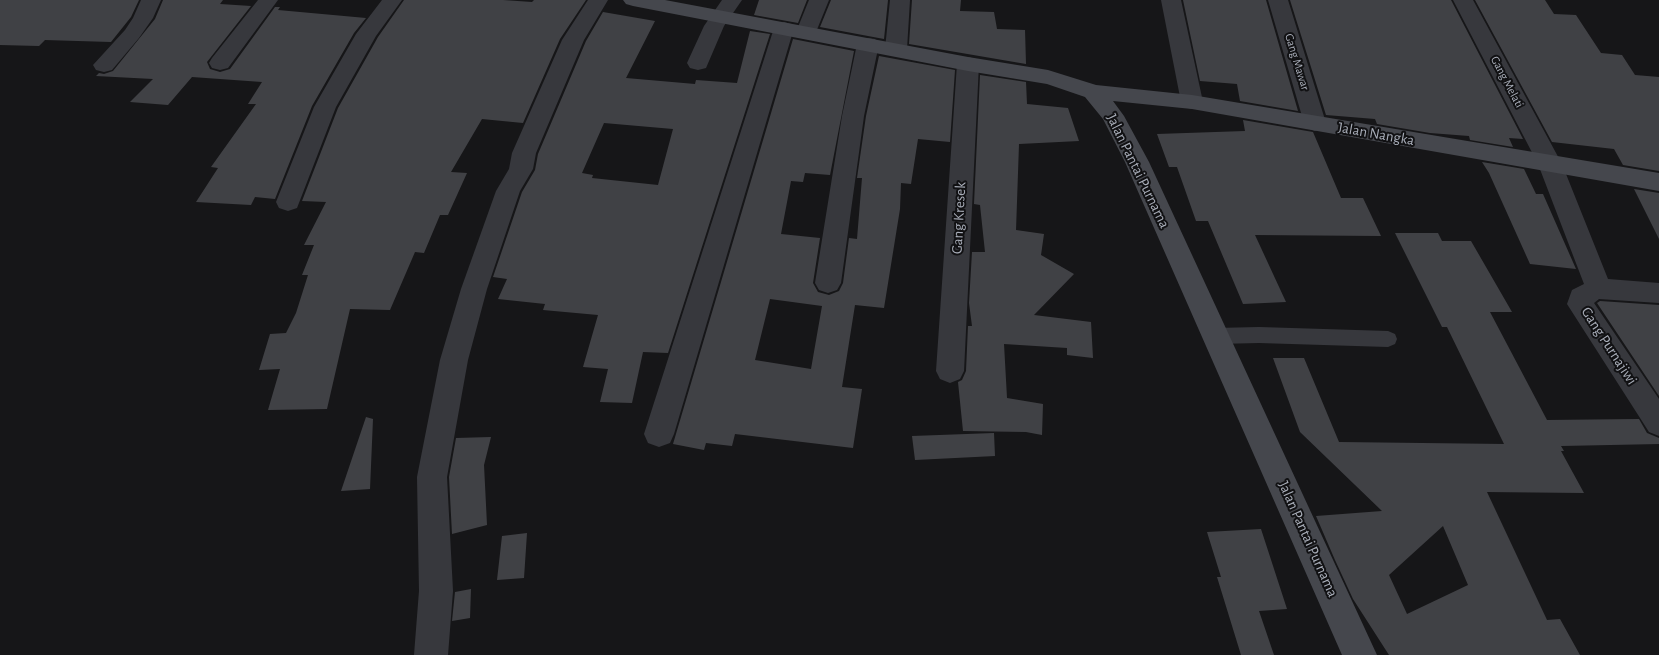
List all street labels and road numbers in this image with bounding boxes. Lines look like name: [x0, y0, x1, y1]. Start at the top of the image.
street label: Gang Mawar: [1282, 32, 1312, 92]
street label: Gang Melati: [1487, 54, 1527, 110]
street label: Jalan Pantai Purnama: [1102, 111, 1174, 231]
street label: Jalan Nangka: [1336, 118, 1416, 150]
street label: Gang Kresek: [948, 181, 970, 255]
street label: Gang Purnajiwi: [1577, 304, 1641, 388]
street label: Jalan Pantai Purnama: [1274, 478, 1342, 600]

